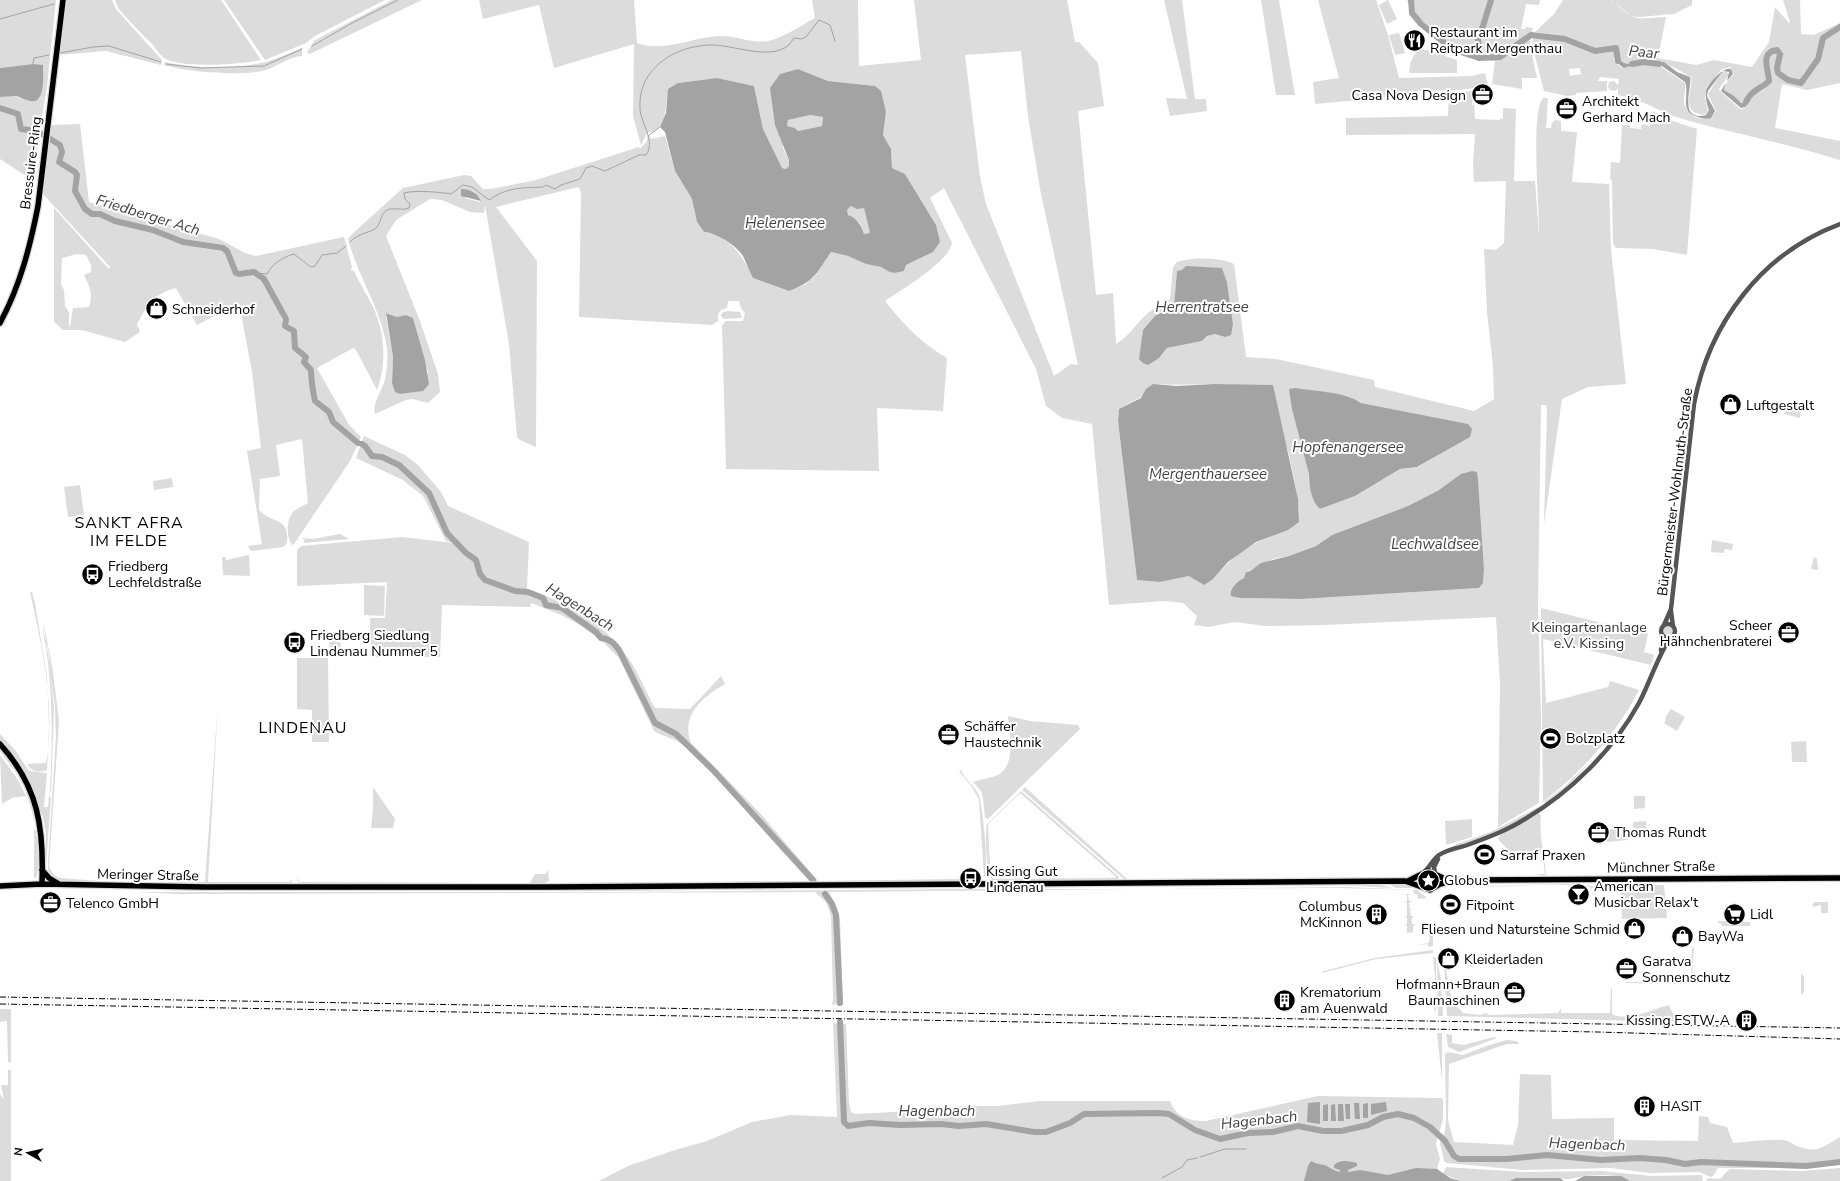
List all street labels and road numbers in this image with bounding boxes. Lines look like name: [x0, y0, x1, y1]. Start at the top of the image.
street label: Bressuire-Ring: [16, 115, 46, 211]
street label: Bürgermeister-Wohlmuth-Straße: [1653, 387, 1697, 597]
street label: Münchner Straße: [1607, 857, 1715, 877]
street label: Meringer Straße: [97, 865, 199, 885]

